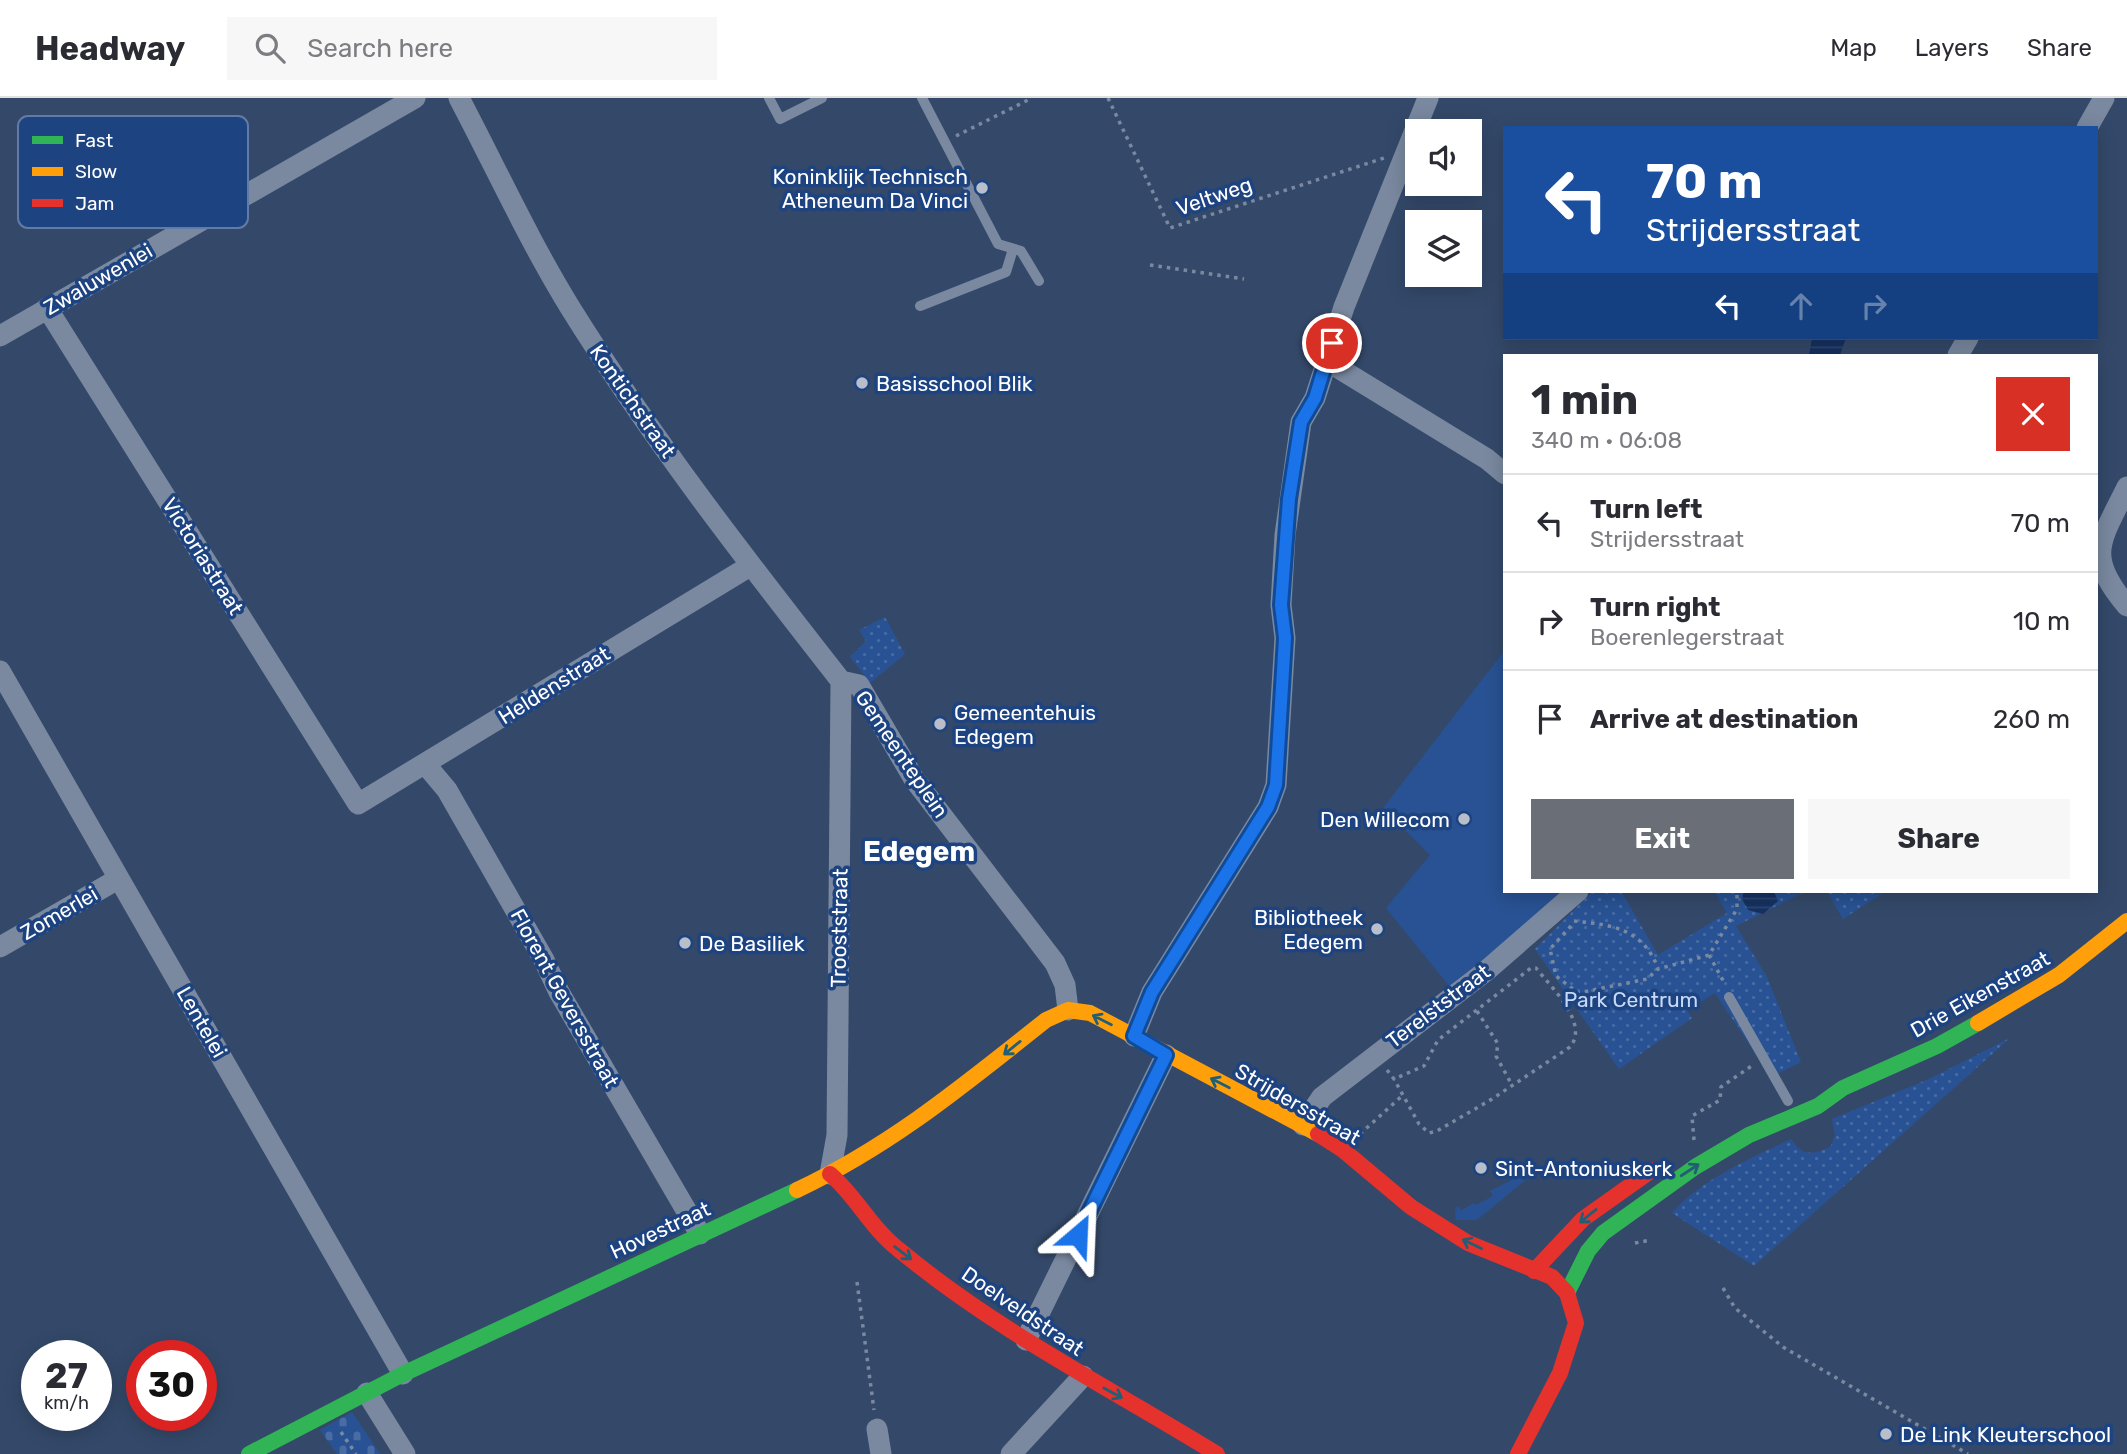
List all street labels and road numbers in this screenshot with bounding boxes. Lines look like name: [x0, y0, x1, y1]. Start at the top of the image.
street label: Veltweg: [1173, 171, 1255, 221]
street label: Zwaluwenlei: [39, 238, 157, 320]
street label: Kontichstraat: [585, 340, 681, 462]
street label: Victoriastraat: [157, 493, 249, 619]
street label: Heldenstraat: [494, 641, 614, 729]
street label: Gemeenteplein: [850, 686, 954, 822]
street label: Trooststraat: [825, 868, 853, 988]
street label: Zomerlei: [16, 881, 102, 945]
street label: Florent Geversstraat: [506, 904, 624, 1092]
street label: Drie Eikenstraat: [1906, 945, 2054, 1043]
street label: Terelststraat: [1381, 959, 1495, 1053]
street label: Lentelei: [172, 982, 232, 1062]
street label: Strijdersstraat: [1231, 1058, 1365, 1150]
street label: Hovestraat: [606, 1196, 714, 1264]
street label: Doelveldstraat: [957, 1261, 1089, 1361]

